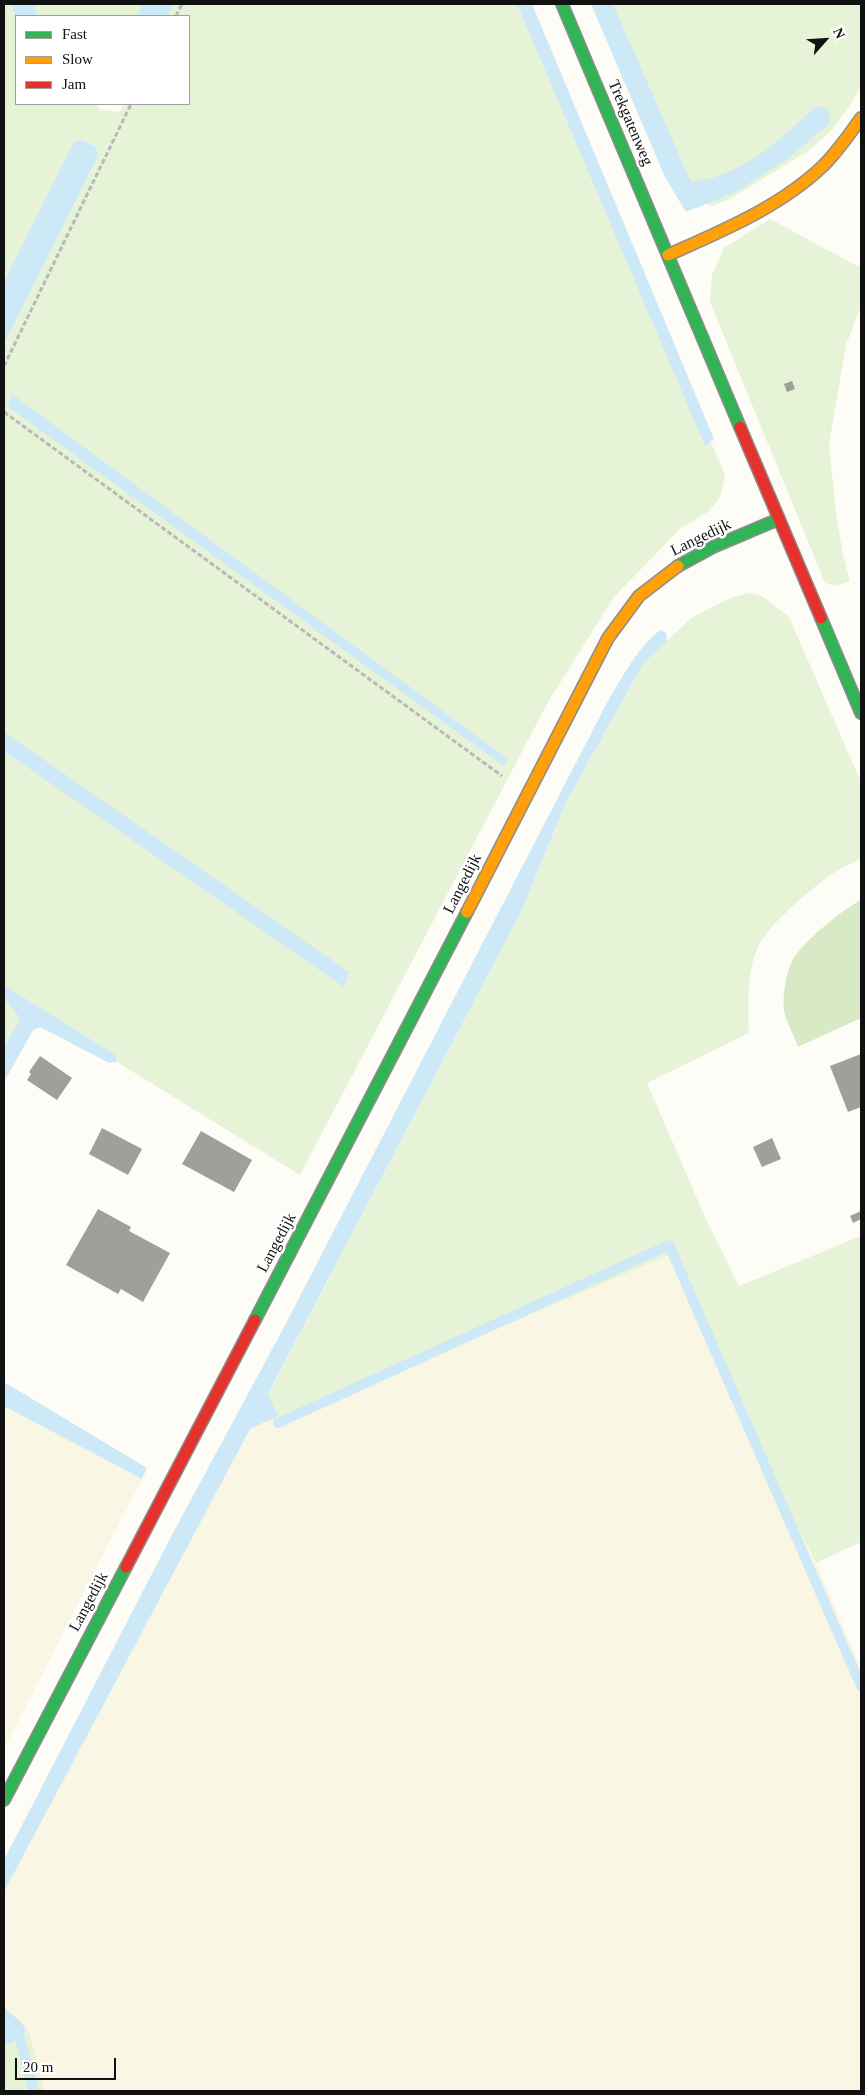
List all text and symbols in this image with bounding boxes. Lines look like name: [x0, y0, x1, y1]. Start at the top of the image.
legend: [15, 15, 190, 105]
north arrow: [800, 15, 850, 65]
text: N: [830, 25, 848, 41]
text: Fast: [62, 26, 87, 42]
text: Slow: [62, 51, 93, 67]
text: Jam: [62, 76, 86, 92]
street label: Trekgatenweg: [603, 77, 657, 169]
street label: Langedijk: [668, 515, 734, 561]
street label: Langedijk: [440, 851, 486, 917]
street label: Langedijk: [253, 1210, 301, 1276]
street label: Langedijk: [65, 1569, 113, 1635]
scale bar: [18, 2048, 119, 2080]
text: 20 m: [23, 2059, 53, 2075]

